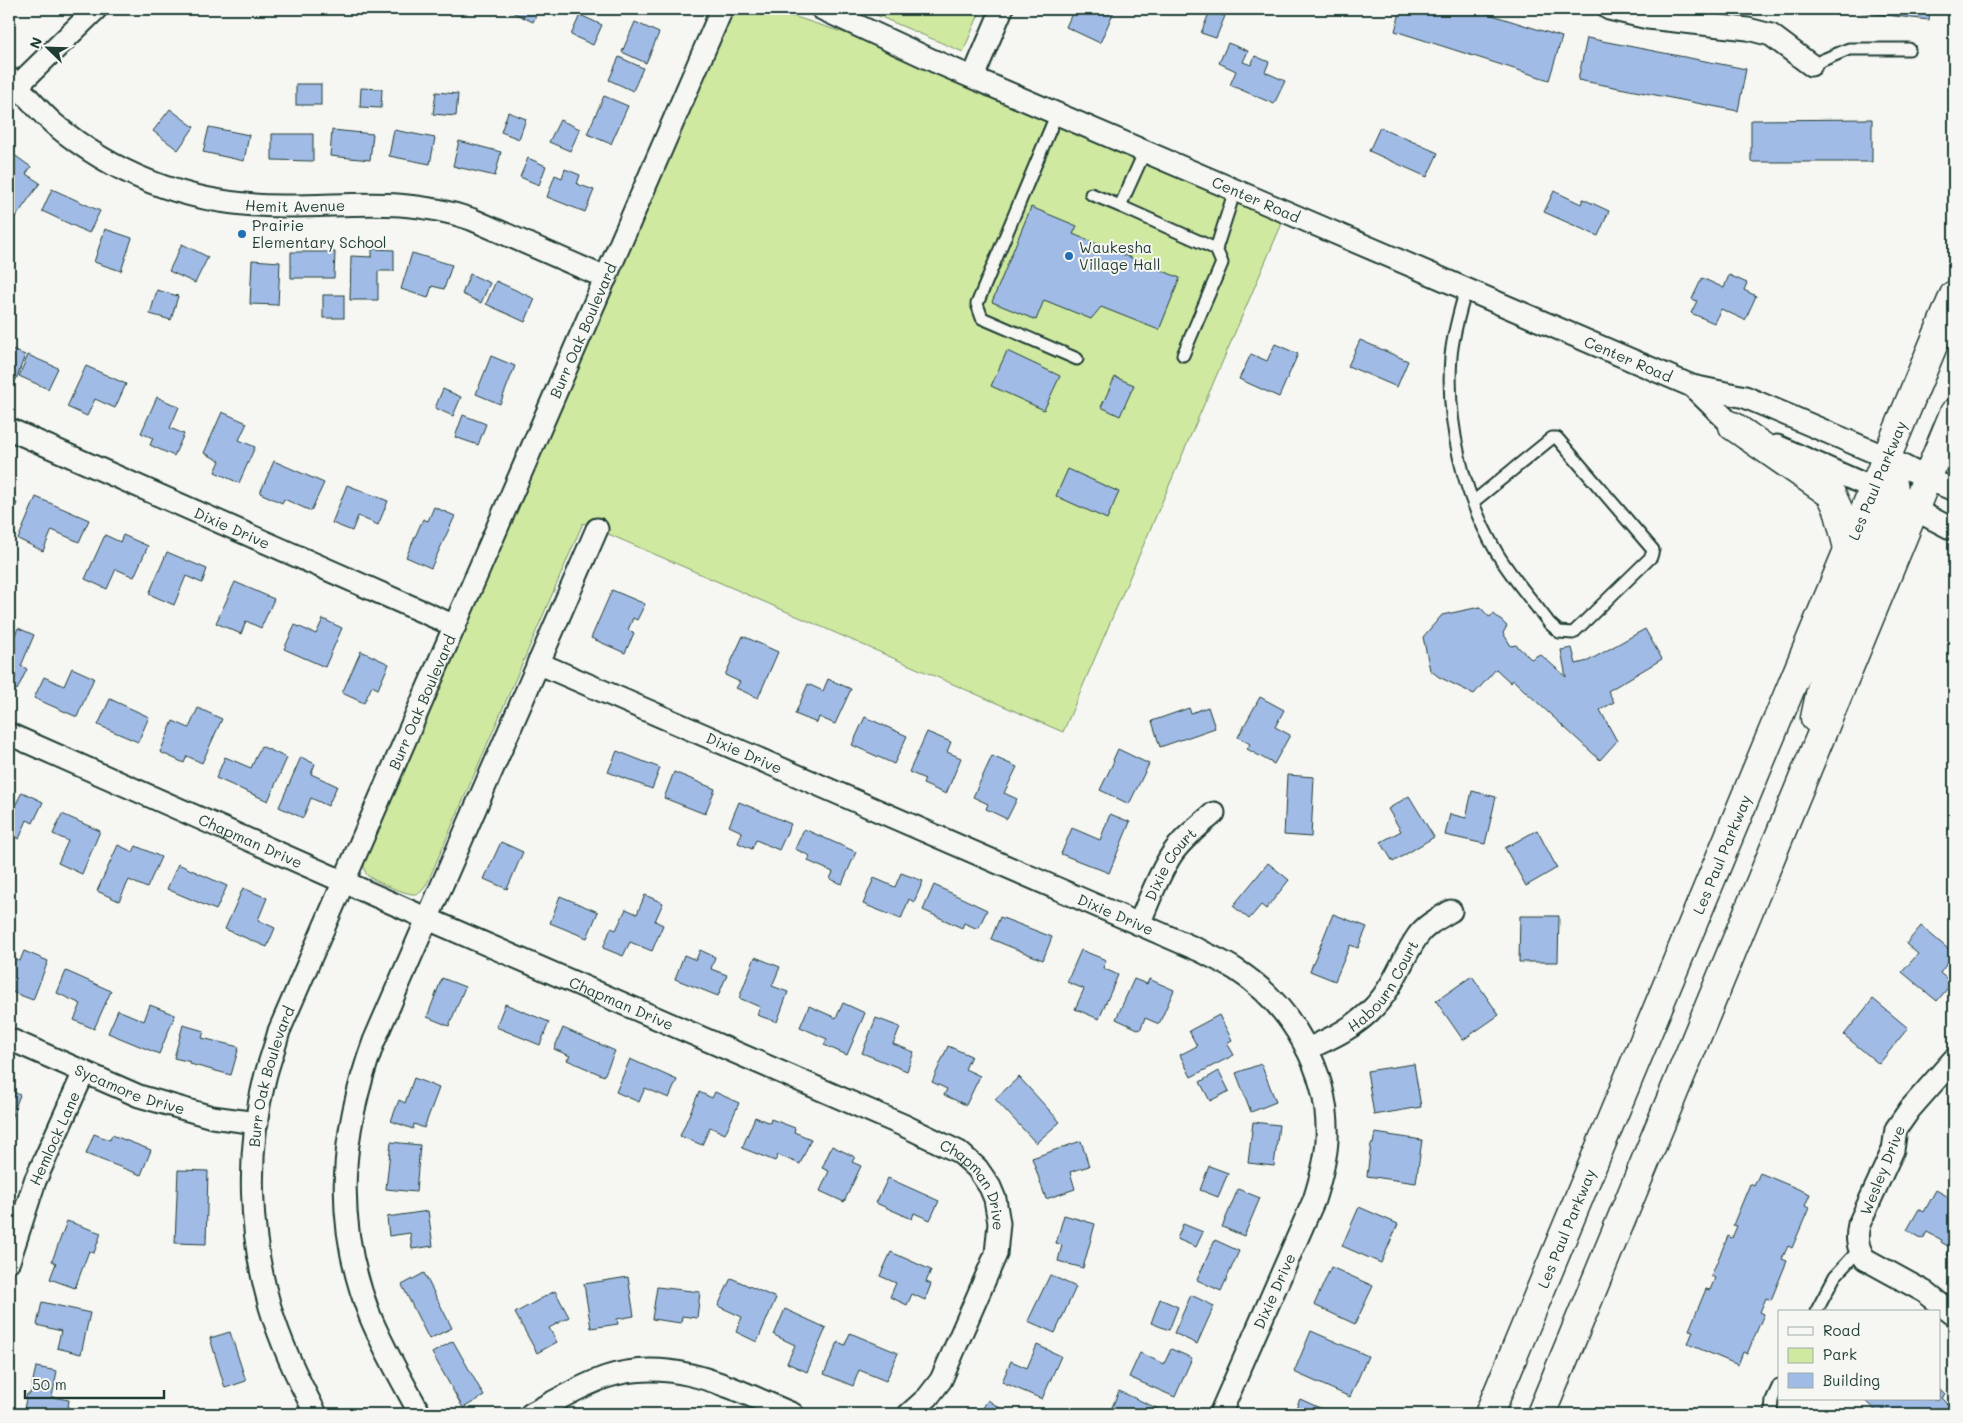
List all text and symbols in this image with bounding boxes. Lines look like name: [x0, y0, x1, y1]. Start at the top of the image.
north arrow: [22, 22, 72, 72]
text: N: [25, 34, 46, 51]
street label: Center Road: [1209, 171, 1303, 227]
street label: Hemit Avenue: [244, 194, 346, 216]
place label: Prairie Elementary School: [252, 215, 387, 252]
marker: Prairie Elementary School: [236, 228, 248, 240]
place label: Waukesha Village Hall: [1079, 237, 1160, 274]
marker: Waukesha Village Hall: [1063, 250, 1075, 262]
street label: Burr Oak Boulevard: [545, 260, 621, 401]
street label: Center Road: [1581, 331, 1676, 386]
street label: Les Paul Parkway: [1843, 418, 1911, 543]
street label: Dixie Drive: [191, 502, 273, 553]
street label: Burr Oak Boulevard: [384, 631, 460, 773]
street label: Dixie Drive: [703, 727, 785, 778]
street label: Les Paul Parkway: [1688, 792, 1755, 917]
street label: Chapman Drive: [195, 809, 306, 872]
street label: Dixie Court: [1140, 823, 1200, 904]
street label: Dixie Drive: [1075, 889, 1157, 939]
street label: Habourn Court: [1343, 936, 1423, 1036]
street label: Chapman Drive: [566, 972, 677, 1034]
street label: Burr Oak Boulevard: [244, 1003, 299, 1148]
street label: Sycamore Drive: [72, 1059, 187, 1119]
street label: Hemlock Lane: [24, 1088, 84, 1188]
street label: Wesley Drive: [1855, 1122, 1909, 1218]
street label: Chapman Drive: [937, 1134, 1009, 1232]
street label: Les Paul Parkway: [1532, 1166, 1600, 1291]
street label: Dixie Drive: [1248, 1250, 1300, 1332]
legend: [1778, 1310, 1940, 1400]
text: Road: [1823, 1320, 1860, 1340]
text: Park: [1823, 1344, 1857, 1364]
scale bar: [25, 1368, 164, 1400]
text: Building: [1823, 1370, 1880, 1390]
text: 50 m: [32, 1374, 67, 1394]

